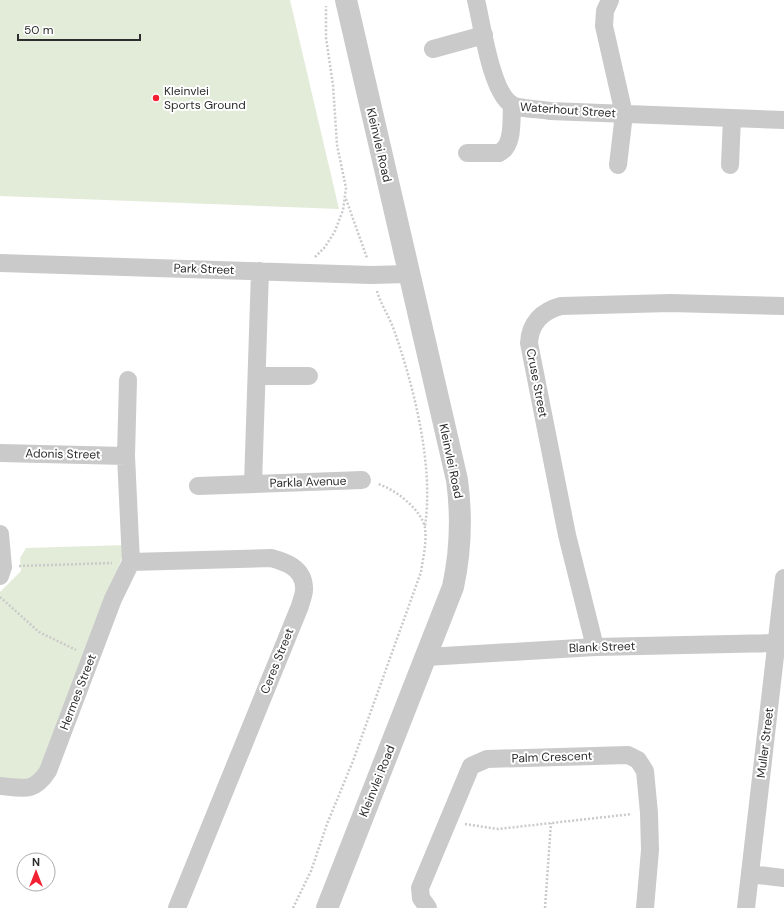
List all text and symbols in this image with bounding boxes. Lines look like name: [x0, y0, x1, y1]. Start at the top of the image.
scale bar: [18, 16, 140, 42]
text: 50 m: [24, 22, 53, 38]
place label: Kleinvlei Sports Ground: [164, 83, 246, 113]
marker: Kleinvlei Sports Ground: [151, 93, 161, 103]
street label: Waterhout Street: [520, 99, 617, 121]
street label: Kleinvlei Road: [363, 106, 395, 184]
street label: Park Street: [173, 260, 235, 278]
street label: Cruse Street: [522, 347, 552, 419]
street label: Kleinvlei Road: [435, 422, 467, 500]
street label: Adonis Street: [25, 445, 101, 463]
street label: Parkla Avenue: [269, 473, 347, 491]
street label: Ceres Street: [257, 625, 298, 696]
street label: Blank Street: [568, 638, 636, 656]
street label: Hermes Street: [56, 651, 100, 732]
street label: Muller Street: [753, 707, 777, 779]
street label: Kleinvlei Road: [355, 743, 399, 819]
street label: Palm Crescent: [511, 748, 593, 766]
north arrow: [16, 852, 56, 892]
text: N: [32, 855, 40, 869]

